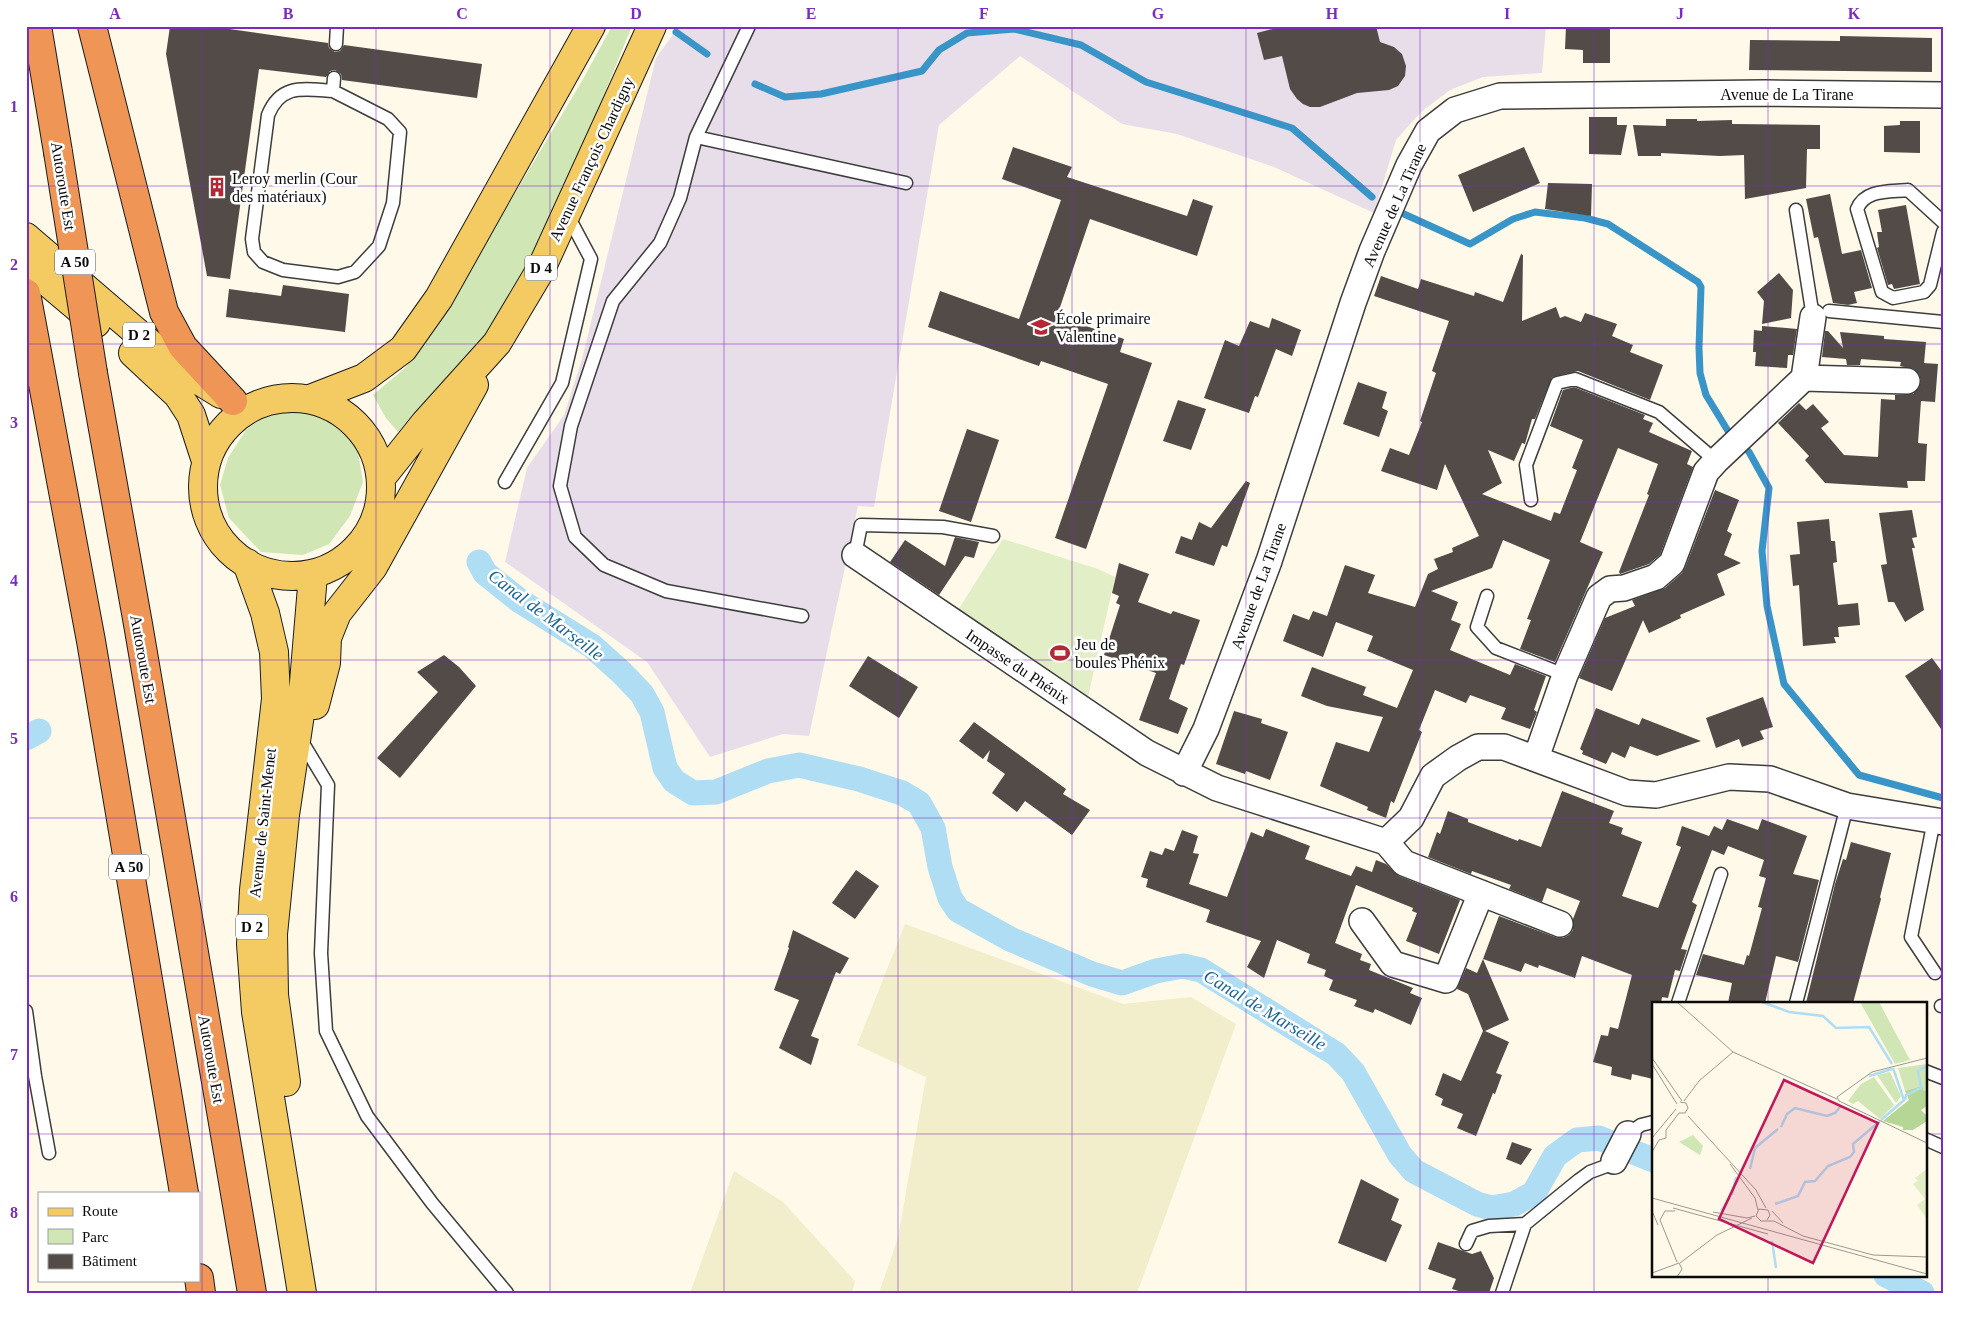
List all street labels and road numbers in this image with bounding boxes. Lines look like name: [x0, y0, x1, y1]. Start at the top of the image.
street label: Avenue François Chardigny: [546, 74, 638, 244]
street label: Avenue de La Tirane: [1720, 86, 1854, 103]
street label: Autoroute Est: [48, 141, 79, 232]
street label: Avenue de La Tirane: [1360, 141, 1429, 270]
road number: A 50: [55, 250, 95, 274]
road number: D 4: [525, 256, 557, 280]
road number: D 2: [123, 322, 155, 348]
street label: Avenue de La Tirane: [1228, 521, 1289, 652]
street label: Autoroute Est: [127, 614, 160, 705]
street label: Impasse du Phénix: [962, 626, 1073, 708]
street label: Avenue de Saint-Menet: [246, 747, 279, 899]
road number: A 50: [109, 854, 149, 880]
road number: D 2: [236, 914, 268, 940]
street label: Autoroute Est: [195, 1014, 228, 1105]

